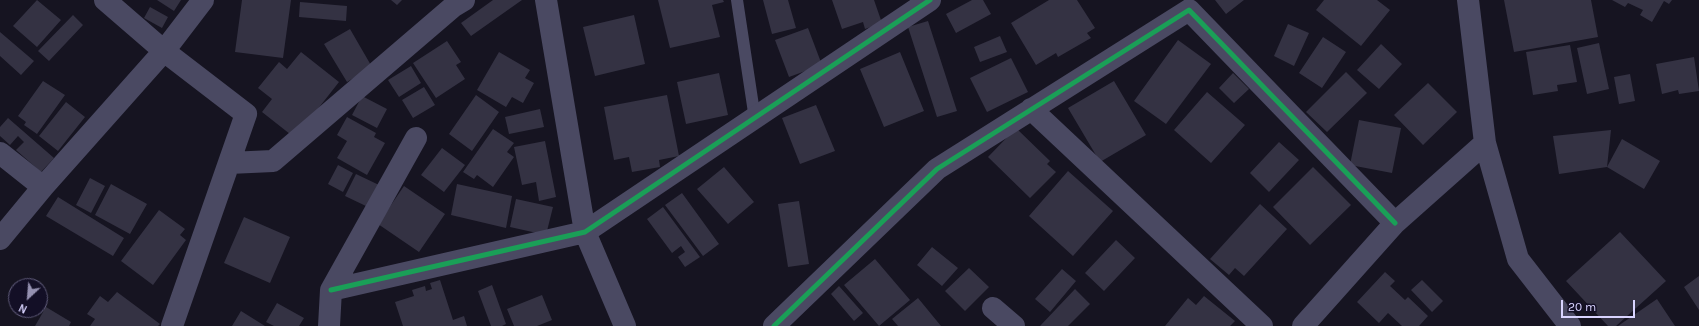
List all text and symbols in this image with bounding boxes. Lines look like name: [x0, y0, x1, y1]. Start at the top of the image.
north arrow: [8, 278, 48, 318]
scale bar: [1563, 292, 1637, 318]
text: 20 m: [1568, 300, 1596, 314]
text: N: [17, 301, 29, 316]

